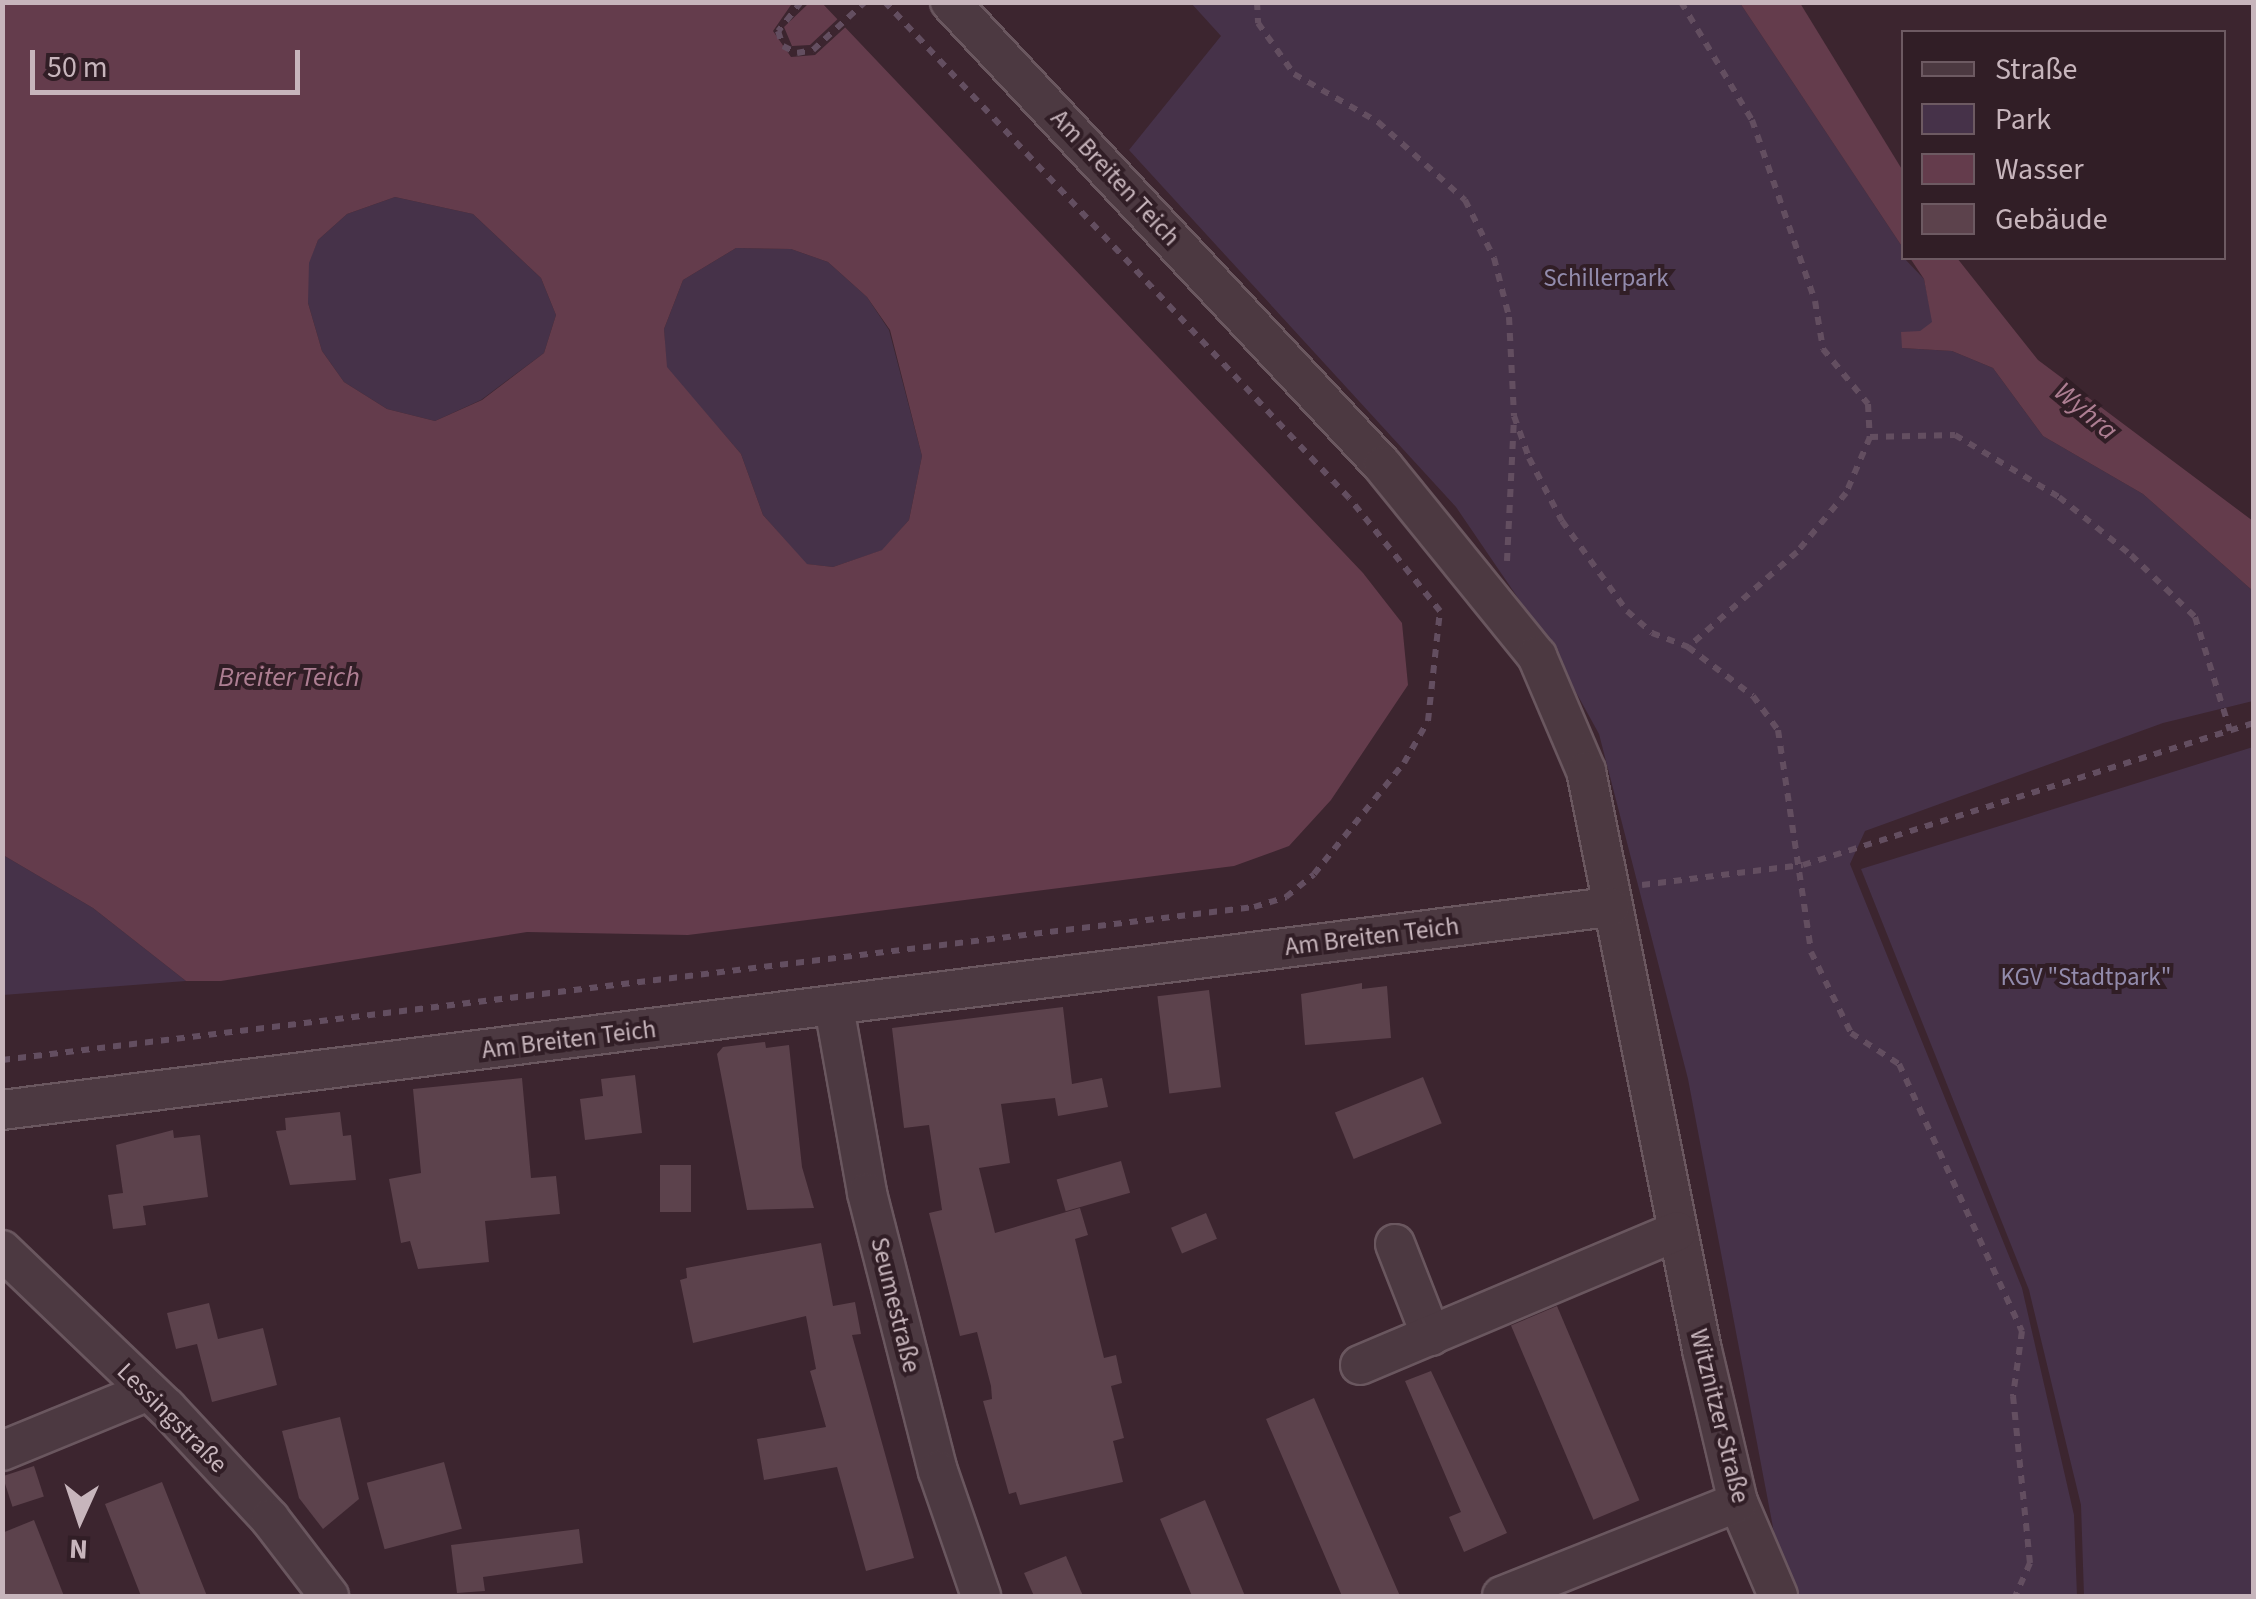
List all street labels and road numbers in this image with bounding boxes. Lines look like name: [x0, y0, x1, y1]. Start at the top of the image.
street label: Am Breiten Teich: [1044, 104, 1186, 252]
street label: Am Breiten Teich: [1283, 911, 1461, 963]
street label: Am Breiten Teich: [480, 1014, 658, 1066]
street label: Seumestraße: [864, 1234, 926, 1376]
street label: Witznitzer Straße: [1683, 1326, 1755, 1506]
street label: Lessingstraße: [111, 1357, 233, 1479]

